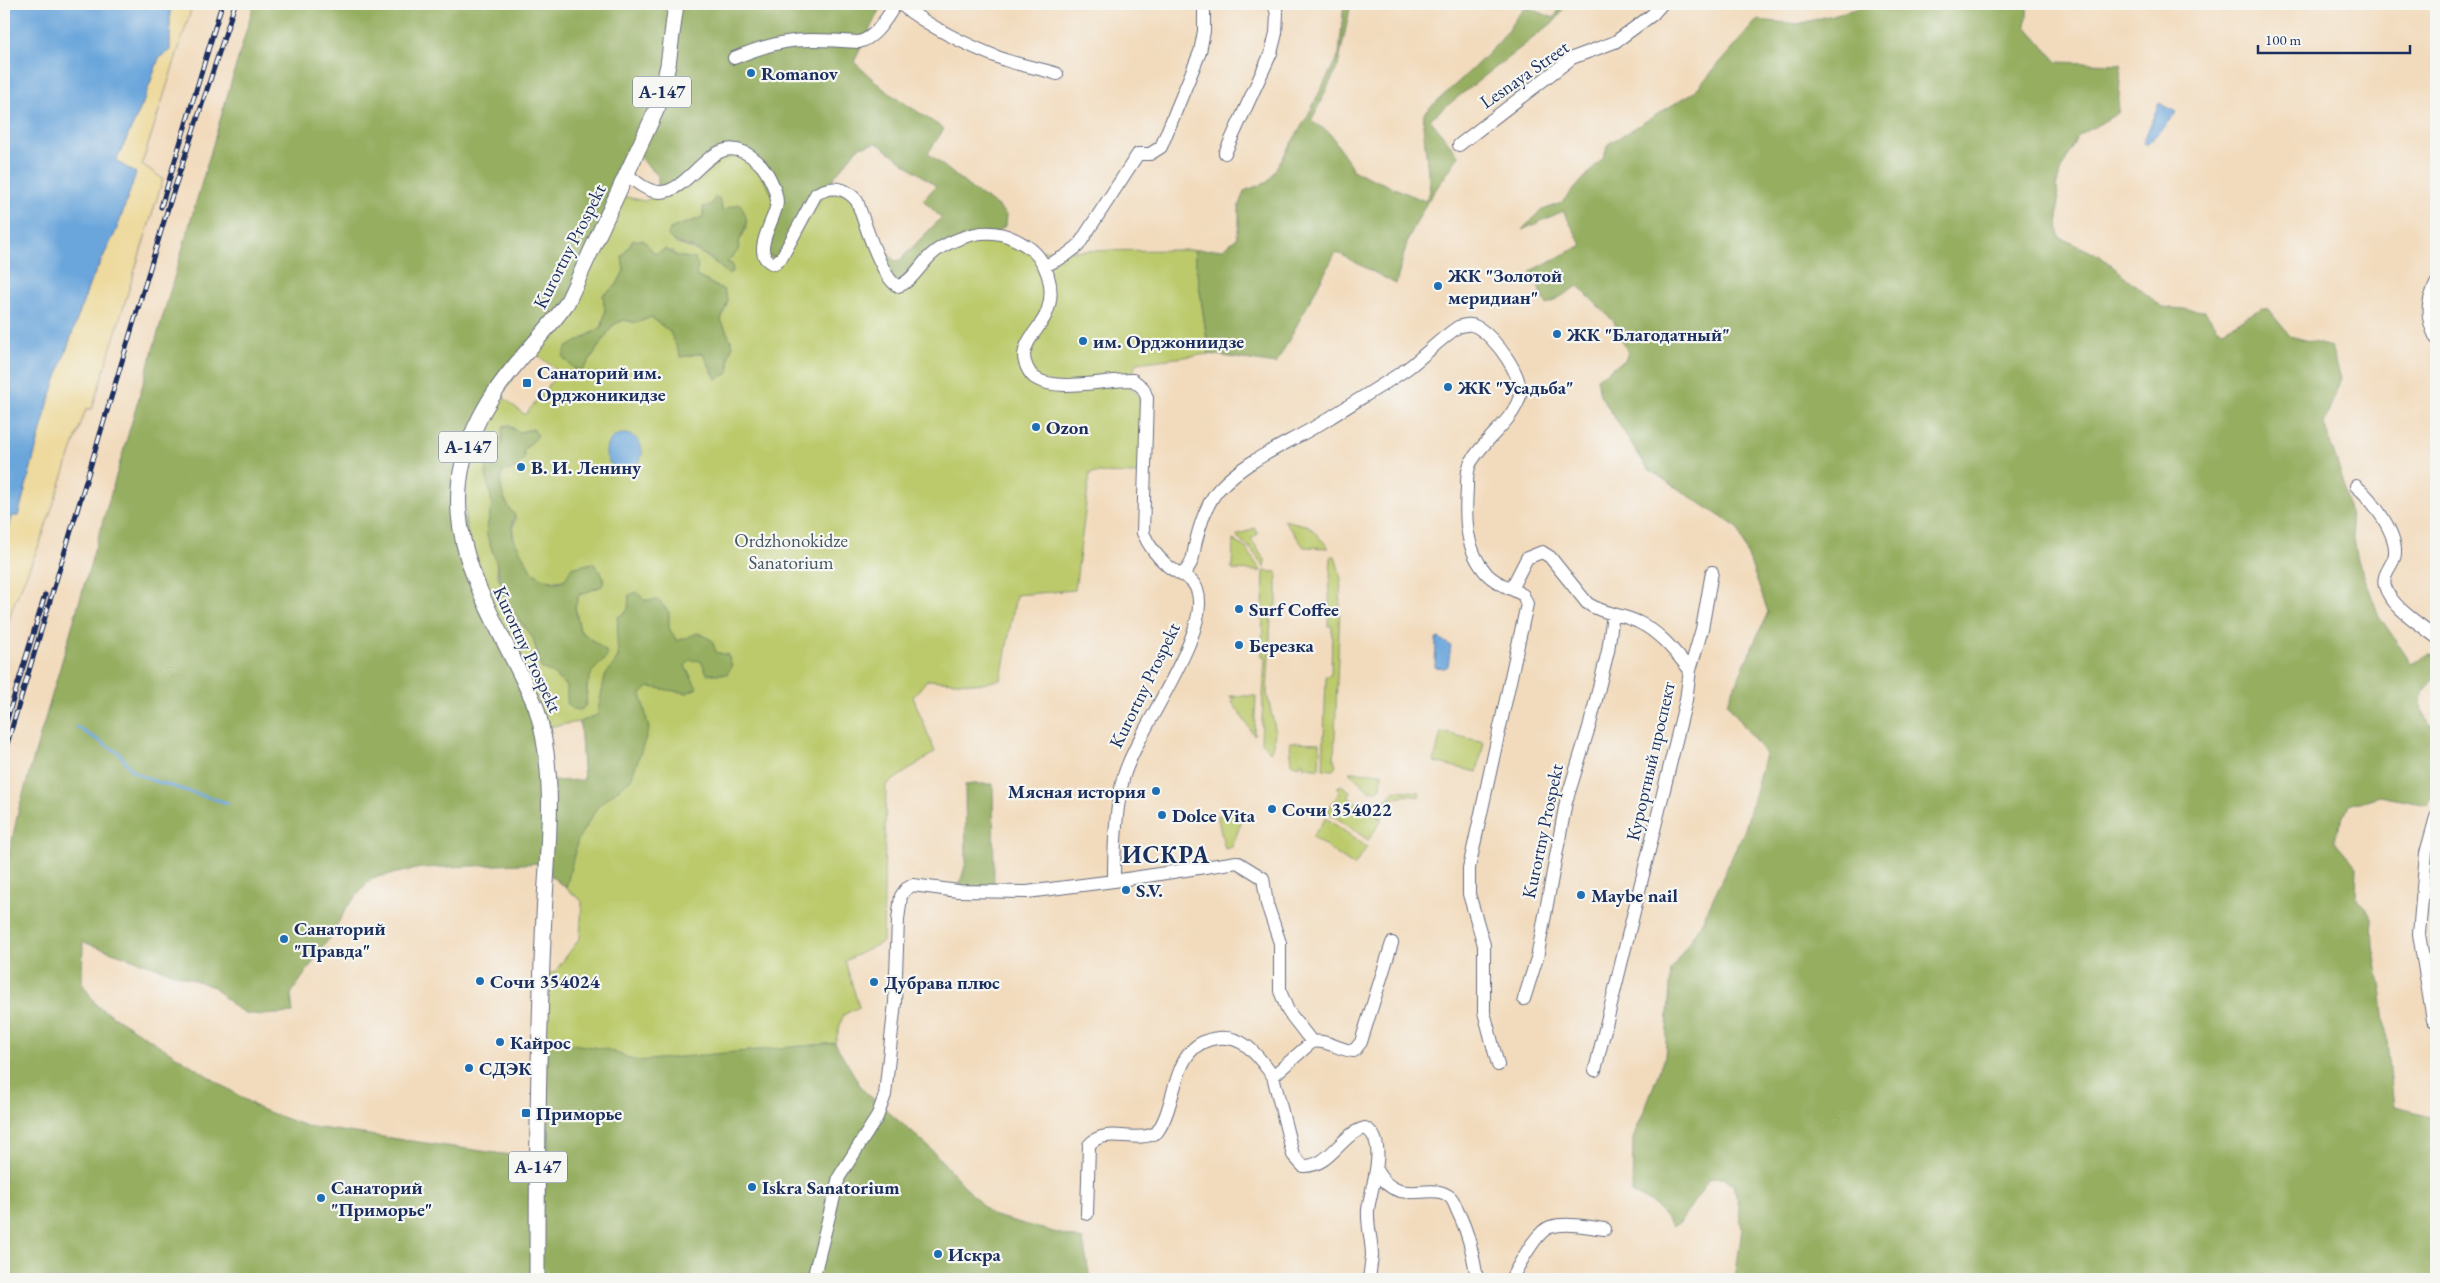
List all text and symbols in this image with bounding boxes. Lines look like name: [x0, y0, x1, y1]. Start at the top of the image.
scale bar: [2258, 22, 2410, 54]
text: 100 m: [2265, 30, 2302, 49]
street label: Lesnaya Street: [1475, 35, 1574, 114]
place label: Romanov: [761, 61, 839, 86]
marker: Romanov: [745, 67, 757, 79]
road number: А-147: [633, 76, 691, 108]
street label: Kurortny Prospekt: [527, 180, 612, 313]
place label: ЖК "Золотой меридиан": [1447, 263, 1562, 310]
marker: ЖК "Золотой меридиан": [1432, 280, 1444, 292]
place label: ЖК "Благодатный": [1566, 322, 1730, 347]
marker: ЖК "Благодатный": [1551, 328, 1563, 340]
place label: им. Орджониидзе: [1093, 329, 1244, 354]
marker: им. Орджониидзе: [1077, 335, 1089, 347]
place label: Санаторий им. Орджоникидзе: [537, 360, 666, 407]
place label: ЖК "Усадьба": [1457, 375, 1574, 400]
marker: Санаторий им. Орджоникидзе: [521, 377, 533, 389]
marker: ЖК "Усадьба": [1442, 381, 1454, 393]
place label: Ozon: [1046, 415, 1089, 440]
marker: Ozon: [1030, 421, 1042, 433]
road number: А-147: [439, 432, 497, 462]
place label: В. И. Ленину: [531, 455, 642, 480]
marker: В. И. Ленину: [515, 461, 527, 473]
park label: Ordzhonokidze Sanatorium: [734, 528, 848, 575]
street label: Kurortny Prospekt: [487, 582, 568, 717]
place label: Surf Coffee: [1249, 597, 1339, 622]
marker: Surf Coffee: [1233, 603, 1245, 615]
street label: Kurortny Prospekt: [1103, 618, 1186, 752]
place label: Березка: [1249, 633, 1315, 658]
marker: Березка: [1233, 639, 1245, 651]
street label: Курортный проспект: [1620, 679, 1681, 843]
street label: Kurortny Prospekt: [1516, 762, 1569, 901]
place label: Мясная история: [1008, 779, 1146, 804]
marker: Мясная история: [1150, 785, 1162, 797]
place label: Сочи 354022: [1282, 797, 1392, 822]
place label: Dolce Vita: [1172, 803, 1256, 828]
marker: Сочи 354022: [1266, 803, 1278, 815]
marker: Dolce Vita: [1156, 809, 1168, 821]
district label: ИСКРА: [1122, 839, 1210, 870]
place label: S.V.: [1136, 878, 1163, 903]
place label: Maybe nail: [1591, 883, 1678, 908]
marker: S.V.: [1120, 884, 1132, 896]
marker: Maybe nail: [1575, 889, 1587, 901]
place label: Санаторий "Правда": [294, 916, 386, 963]
marker: Санаторий "Правда": [278, 933, 290, 945]
place label: Сочи 354024: [490, 969, 601, 994]
place label: Дубрава плюс: [884, 970, 1000, 995]
marker: Сочи 354024: [474, 975, 486, 987]
marker: Дубрава плюс: [868, 976, 880, 988]
place label: Кайрос: [510, 1030, 571, 1055]
marker: Кайрос: [494, 1036, 506, 1048]
place label: СДЭК: [479, 1056, 532, 1081]
marker: СДЭК: [463, 1062, 475, 1074]
place label: Приморье: [536, 1101, 622, 1126]
marker: Приморье: [520, 1107, 532, 1119]
road number: А-147: [509, 1152, 567, 1182]
place label: Санаторий "Приморье": [331, 1175, 432, 1222]
place label: Iskra Sanatorium: [762, 1175, 900, 1200]
marker: Iskra Sanatorium: [746, 1181, 758, 1193]
marker: Санаторий "Приморье": [315, 1192, 327, 1204]
place label: Искра: [948, 1242, 1001, 1267]
marker: Искра: [932, 1248, 944, 1260]

